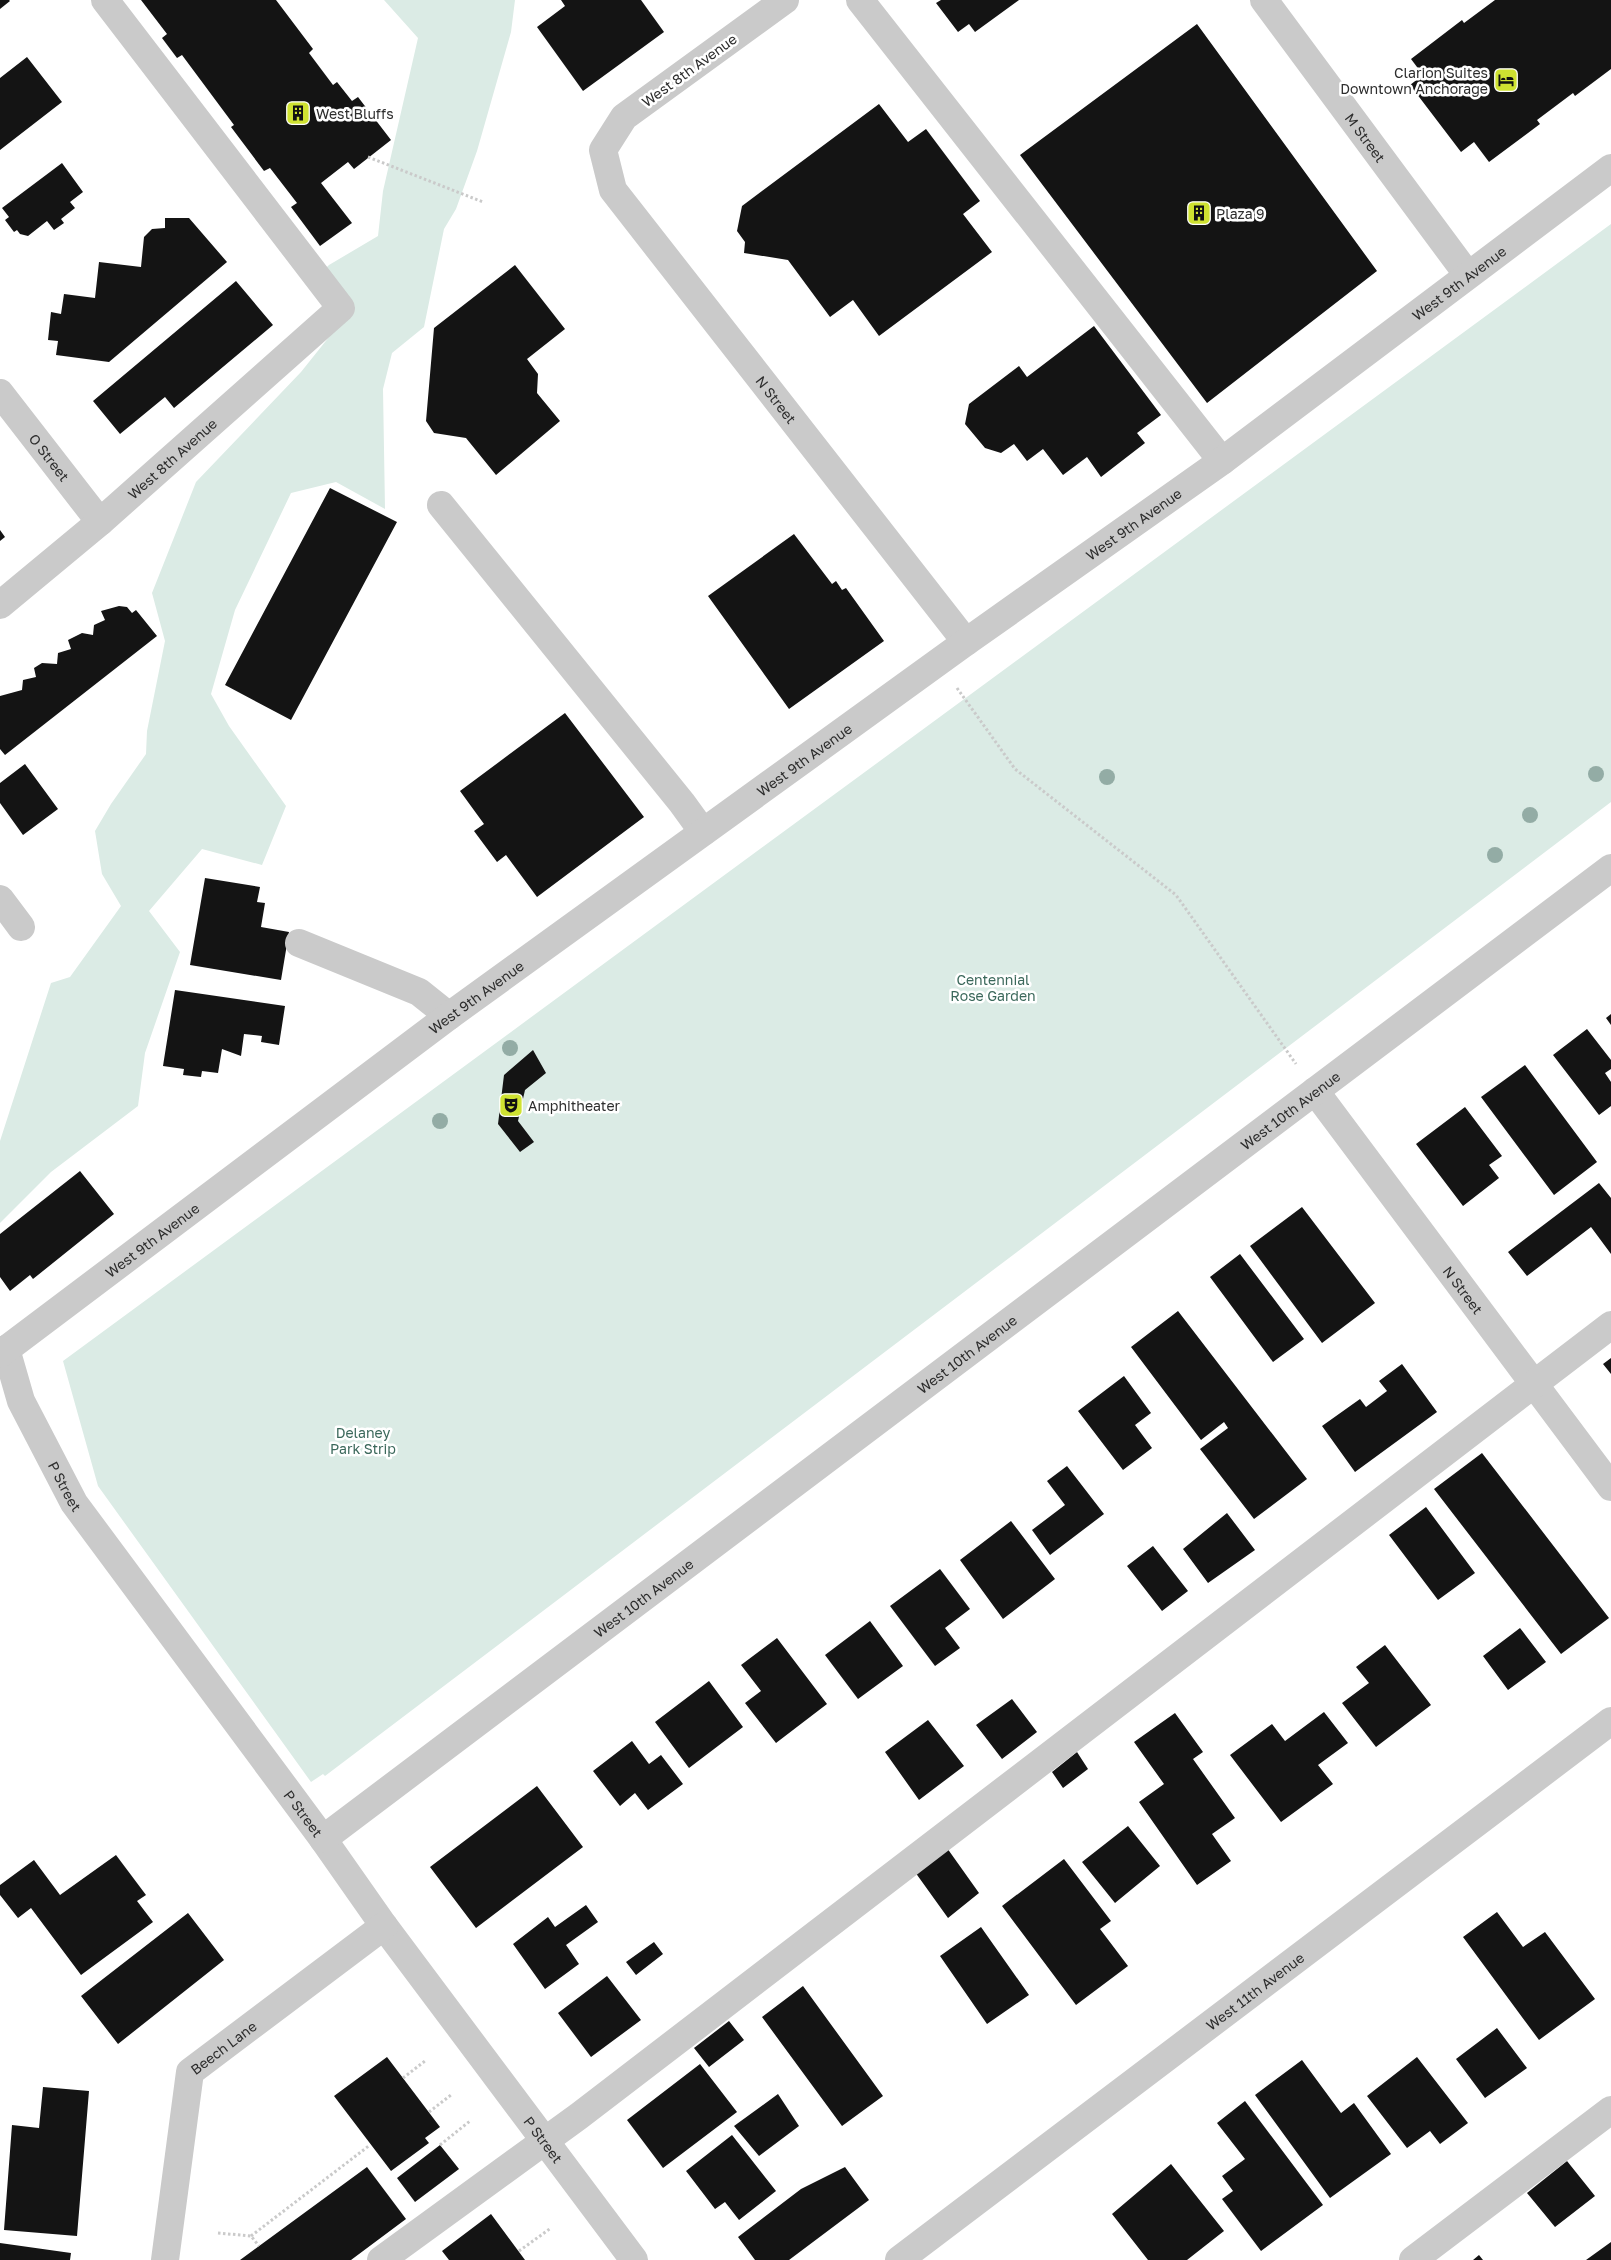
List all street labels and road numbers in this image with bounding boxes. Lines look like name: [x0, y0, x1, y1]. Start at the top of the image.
street label: West 8th Avenue: [638, 30, 740, 110]
street label: M Street: [1342, 109, 1390, 165]
street label: West 9th Avenue: [1408, 242, 1509, 324]
street label: N Street: [753, 372, 800, 427]
street label: West 8th Avenue: [124, 414, 220, 502]
street label: O Street: [26, 430, 73, 484]
street label: West 9th Avenue: [1082, 484, 1184, 563]
street label: West 9th Avenue: [753, 719, 855, 799]
street label: West 9th Avenue: [425, 957, 527, 1037]
street label: West 10th Avenue: [1237, 1067, 1343, 1153]
street label: West 9th Avenue: [101, 1199, 202, 1281]
street label: N Street: [1440, 1262, 1487, 1317]
street label: West 10th Avenue: [913, 1311, 1020, 1397]
street label: P Street: [45, 1458, 86, 1514]
street label: West 10th Avenue: [590, 1555, 696, 1641]
street label: P Street: [281, 1786, 327, 1840]
street label: West 11th Avenue: [1202, 1948, 1307, 2033]
street label: Beech Lane: [187, 2017, 259, 2077]
street label: P Street: [521, 2113, 567, 2166]

